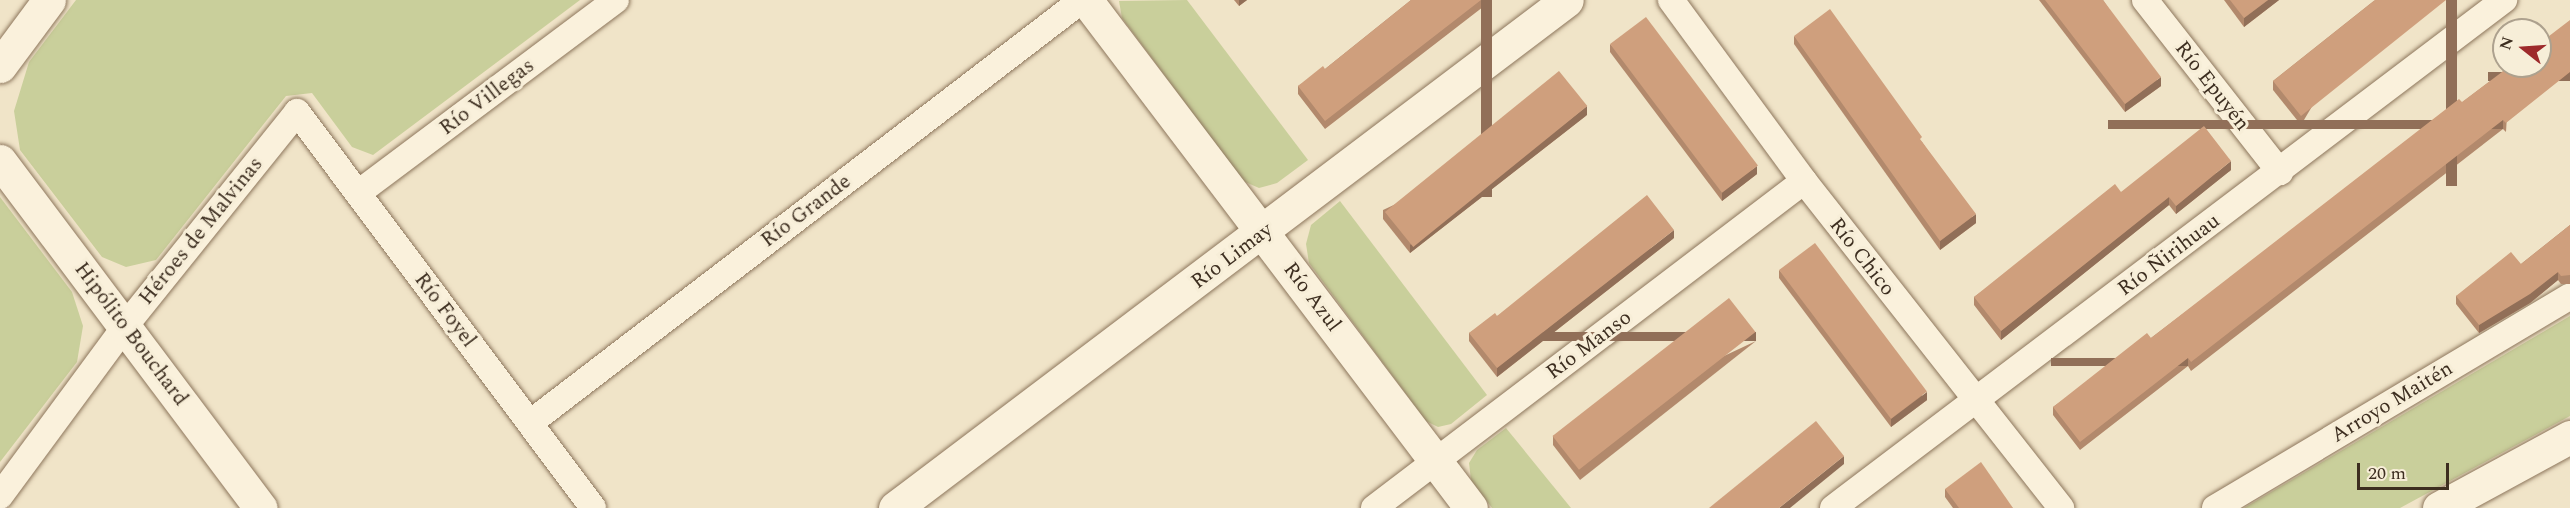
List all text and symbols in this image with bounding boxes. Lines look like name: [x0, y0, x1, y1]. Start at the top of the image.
north arrow: [2492, 18, 2552, 78]
text: N: [2493, 34, 2520, 53]
street label: Río Epuyén: [2169, 36, 2255, 136]
street label: Río Villegas: [435, 53, 539, 141]
street label: Héroes de Malvinas: [134, 152, 268, 310]
street label: Río Grande: [756, 169, 856, 253]
street label: Río Ñirihuau: [2113, 208, 2225, 302]
street label: Río Chico: [1824, 213, 1900, 301]
street label: Río Limay: [1186, 217, 1278, 295]
street label: Hipólito Bouchard: [69, 257, 193, 411]
street label: Río Azul: [1278, 257, 1346, 337]
street label: Río Foyel: [409, 268, 481, 352]
street label: Río Manso: [1541, 305, 1637, 385]
street label: Arroyo Maitén: [2327, 356, 2457, 448]
scale bar: [2360, 451, 2452, 489]
text: 20 m: [2368, 460, 2406, 487]

